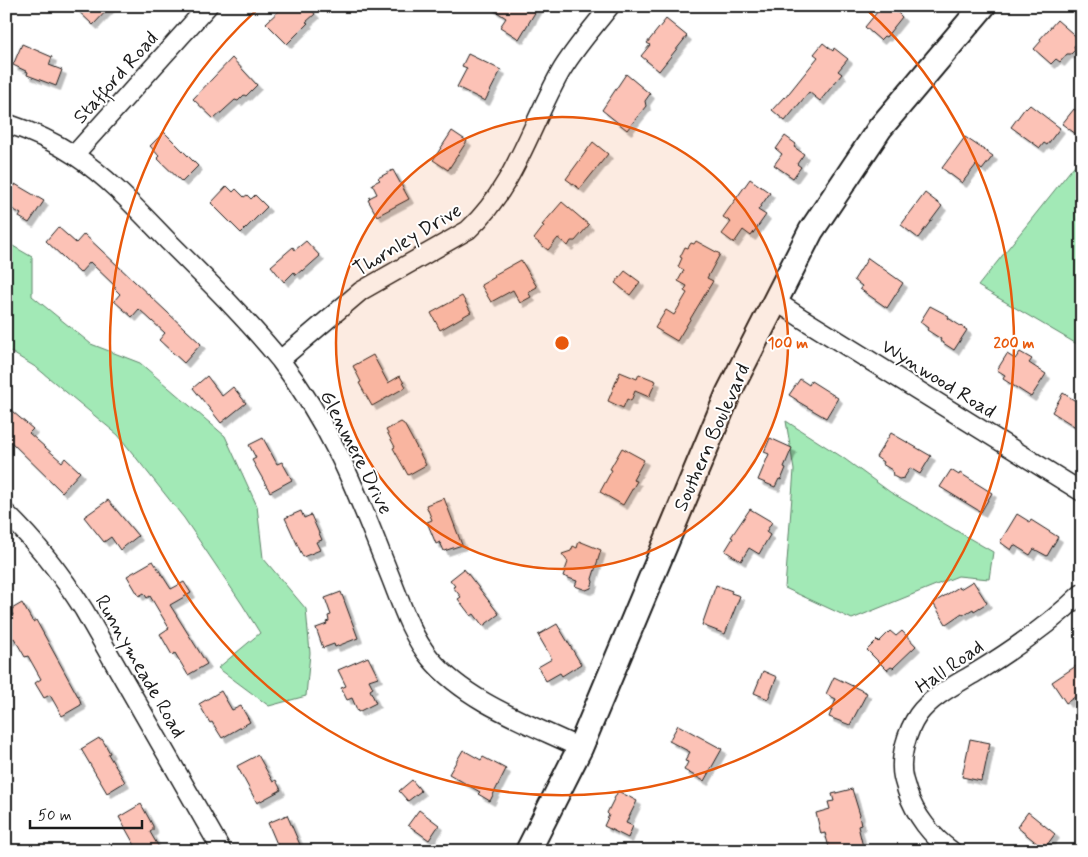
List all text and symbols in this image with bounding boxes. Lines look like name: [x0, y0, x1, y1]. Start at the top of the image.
street label: Stafford Road: [67, 26, 166, 131]
street label: Thornley Drive: [348, 197, 467, 283]
street label: Wynwood Road: [876, 333, 1001, 425]
centre of rings: [553, 334, 571, 352]
text: 100 m: [768, 334, 808, 354]
text: 200 m: [994, 334, 1035, 354]
street label: Southern Boulevard: [668, 359, 757, 516]
street label: Glenmere Drive: [313, 386, 399, 519]
street label: Runnymeade Road: [88, 590, 192, 743]
street label: Hall Road: [910, 634, 989, 701]
scale bar: [30, 797, 142, 829]
text: 50 m: [38, 806, 72, 826]

